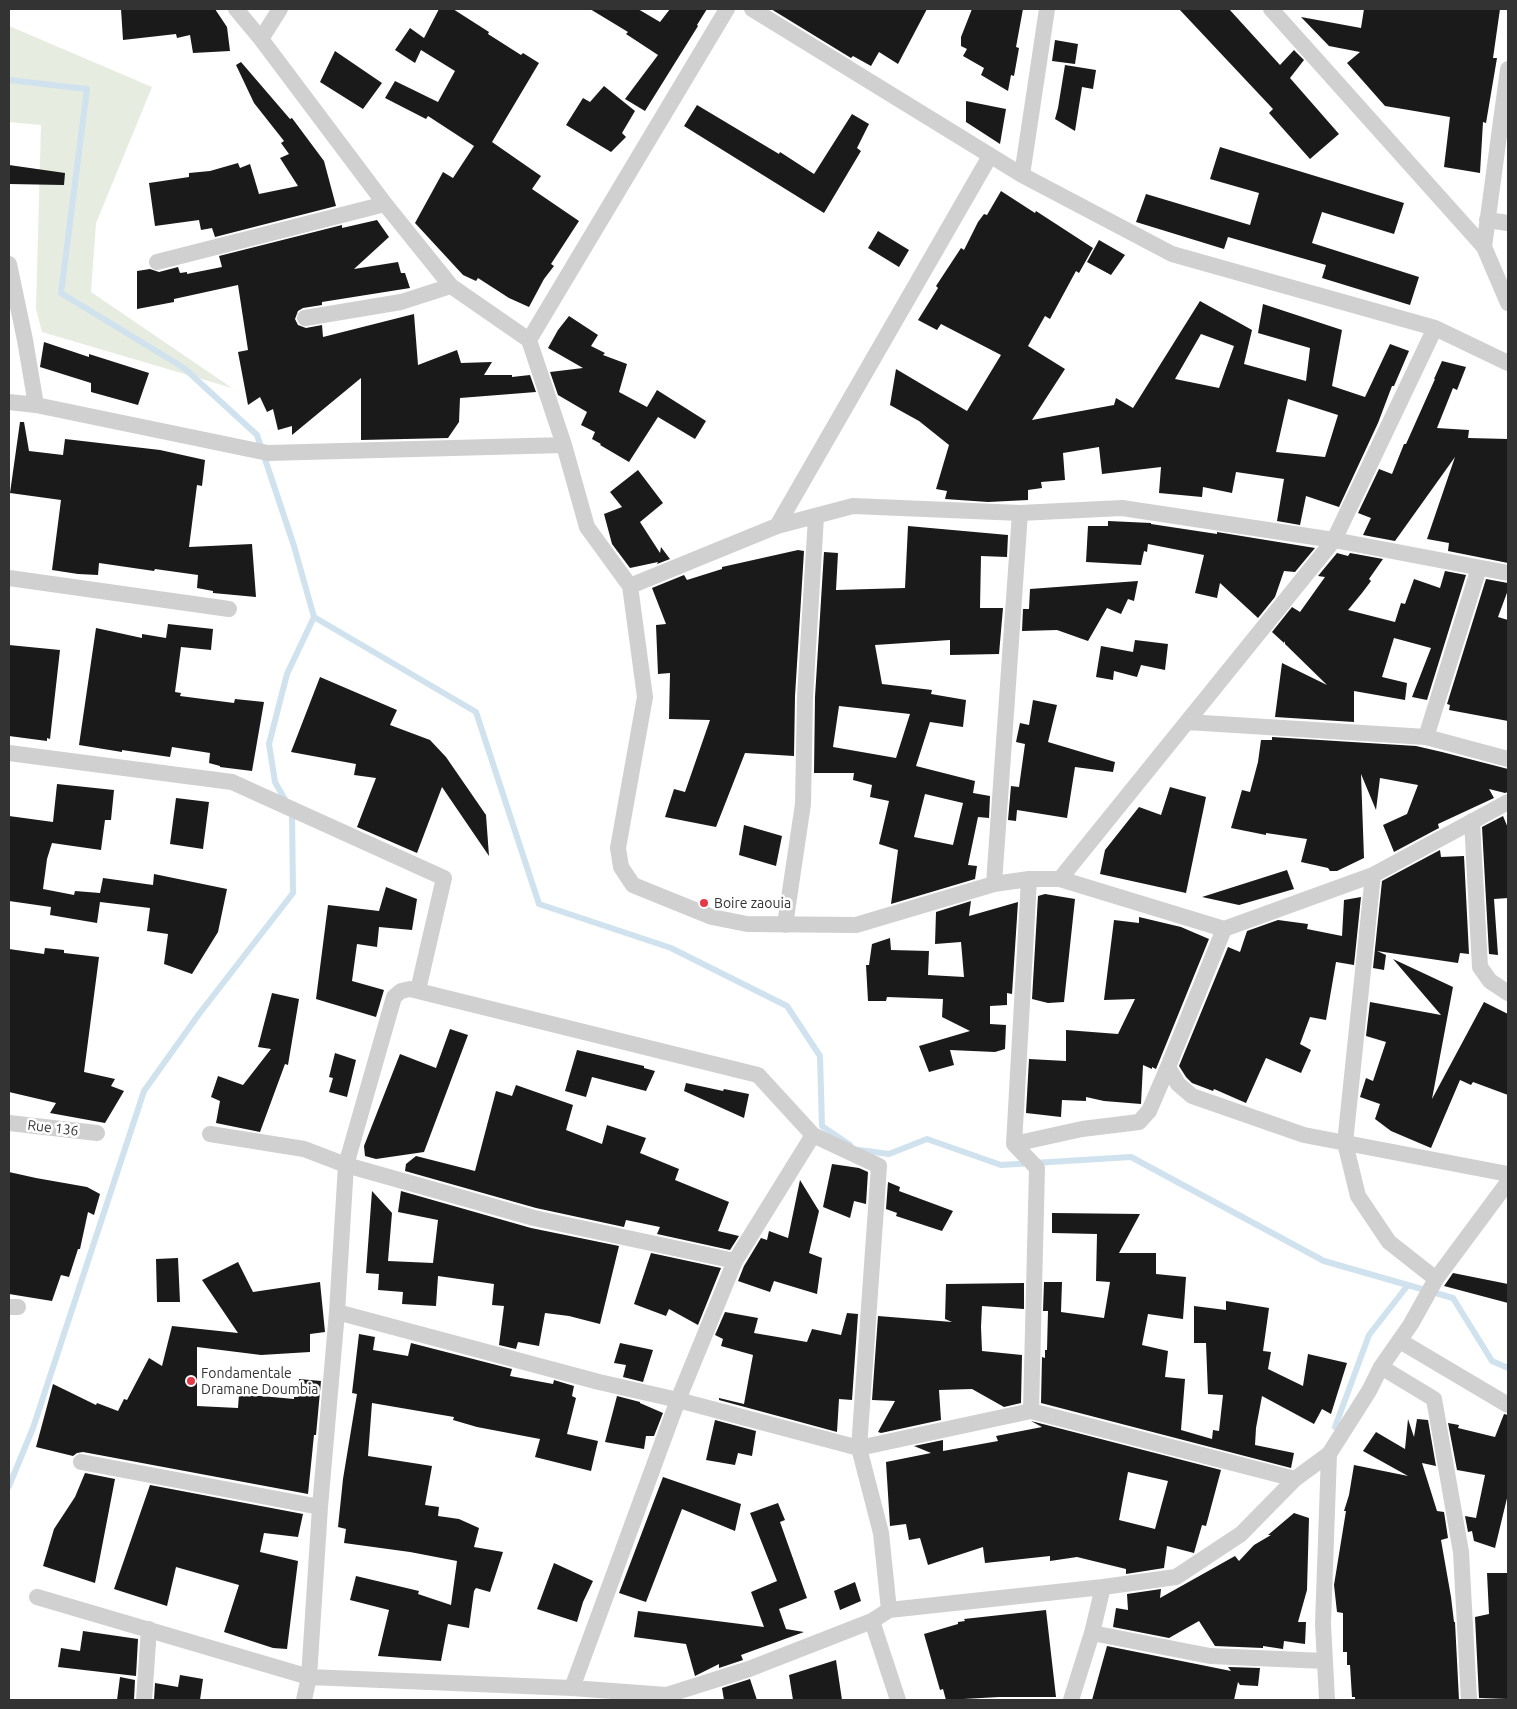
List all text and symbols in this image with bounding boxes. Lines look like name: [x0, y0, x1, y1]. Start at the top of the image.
place label: Boire zaouia: [714, 895, 791, 911]
marker: Boire zaouia: [698, 897, 710, 909]
street label: Rue 136: [26, 1117, 80, 1139]
place label: Fondamentale Dramane Doumbia: [201, 1365, 319, 1398]
marker: Fondamentale Dramane Doumbia: [185, 1375, 197, 1387]

